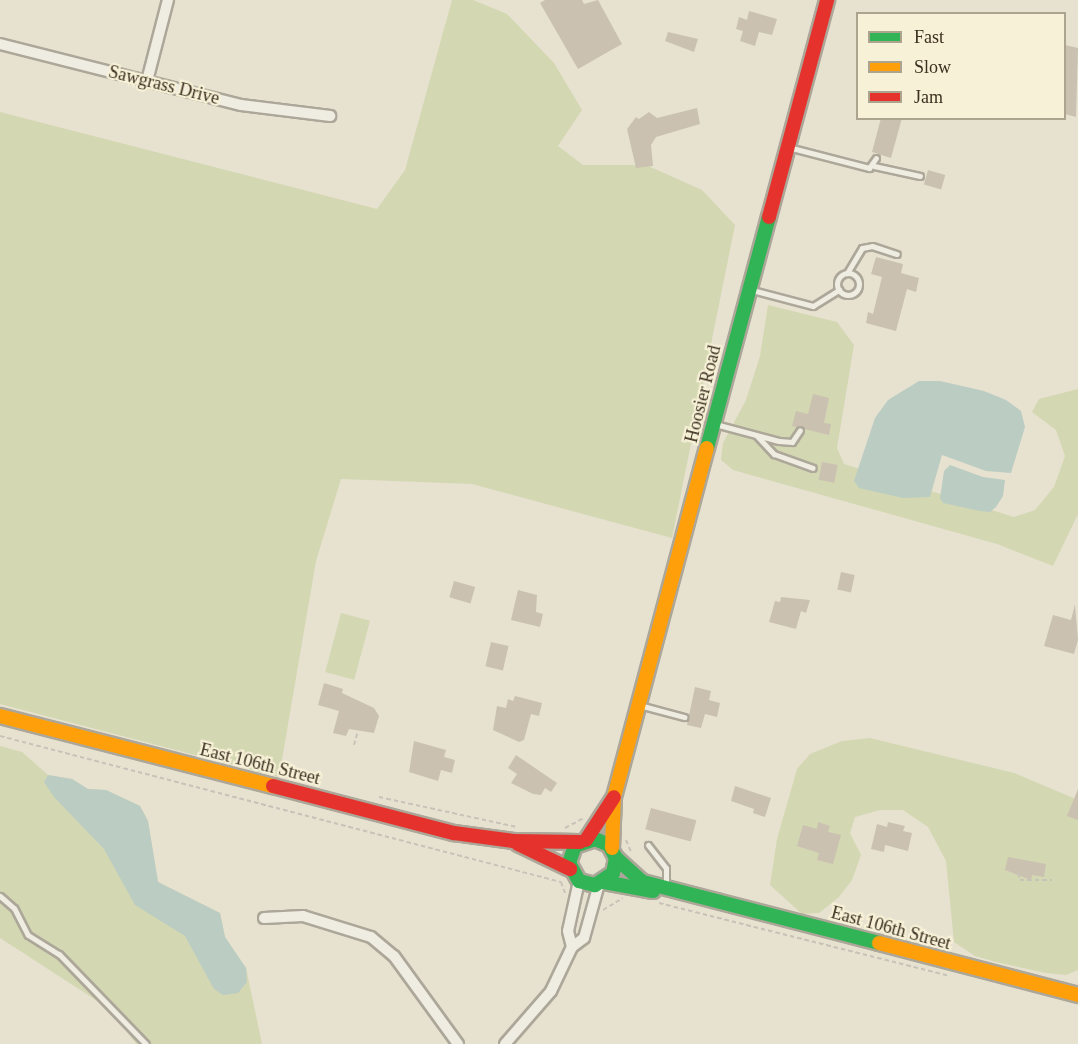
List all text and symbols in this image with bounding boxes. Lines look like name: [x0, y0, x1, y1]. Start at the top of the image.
legend: [856, 12, 1066, 120]
text: Fast: [914, 27, 944, 47]
text: Slow: [914, 57, 951, 77]
street label: Sawgrass Drive: [106, 61, 222, 109]
text: Jam: [914, 87, 943, 107]
street label: Hoosier Road: [680, 343, 726, 445]
street label: East 106th Street: [198, 739, 322, 789]
street label: East 106th Street: [829, 902, 953, 954]

